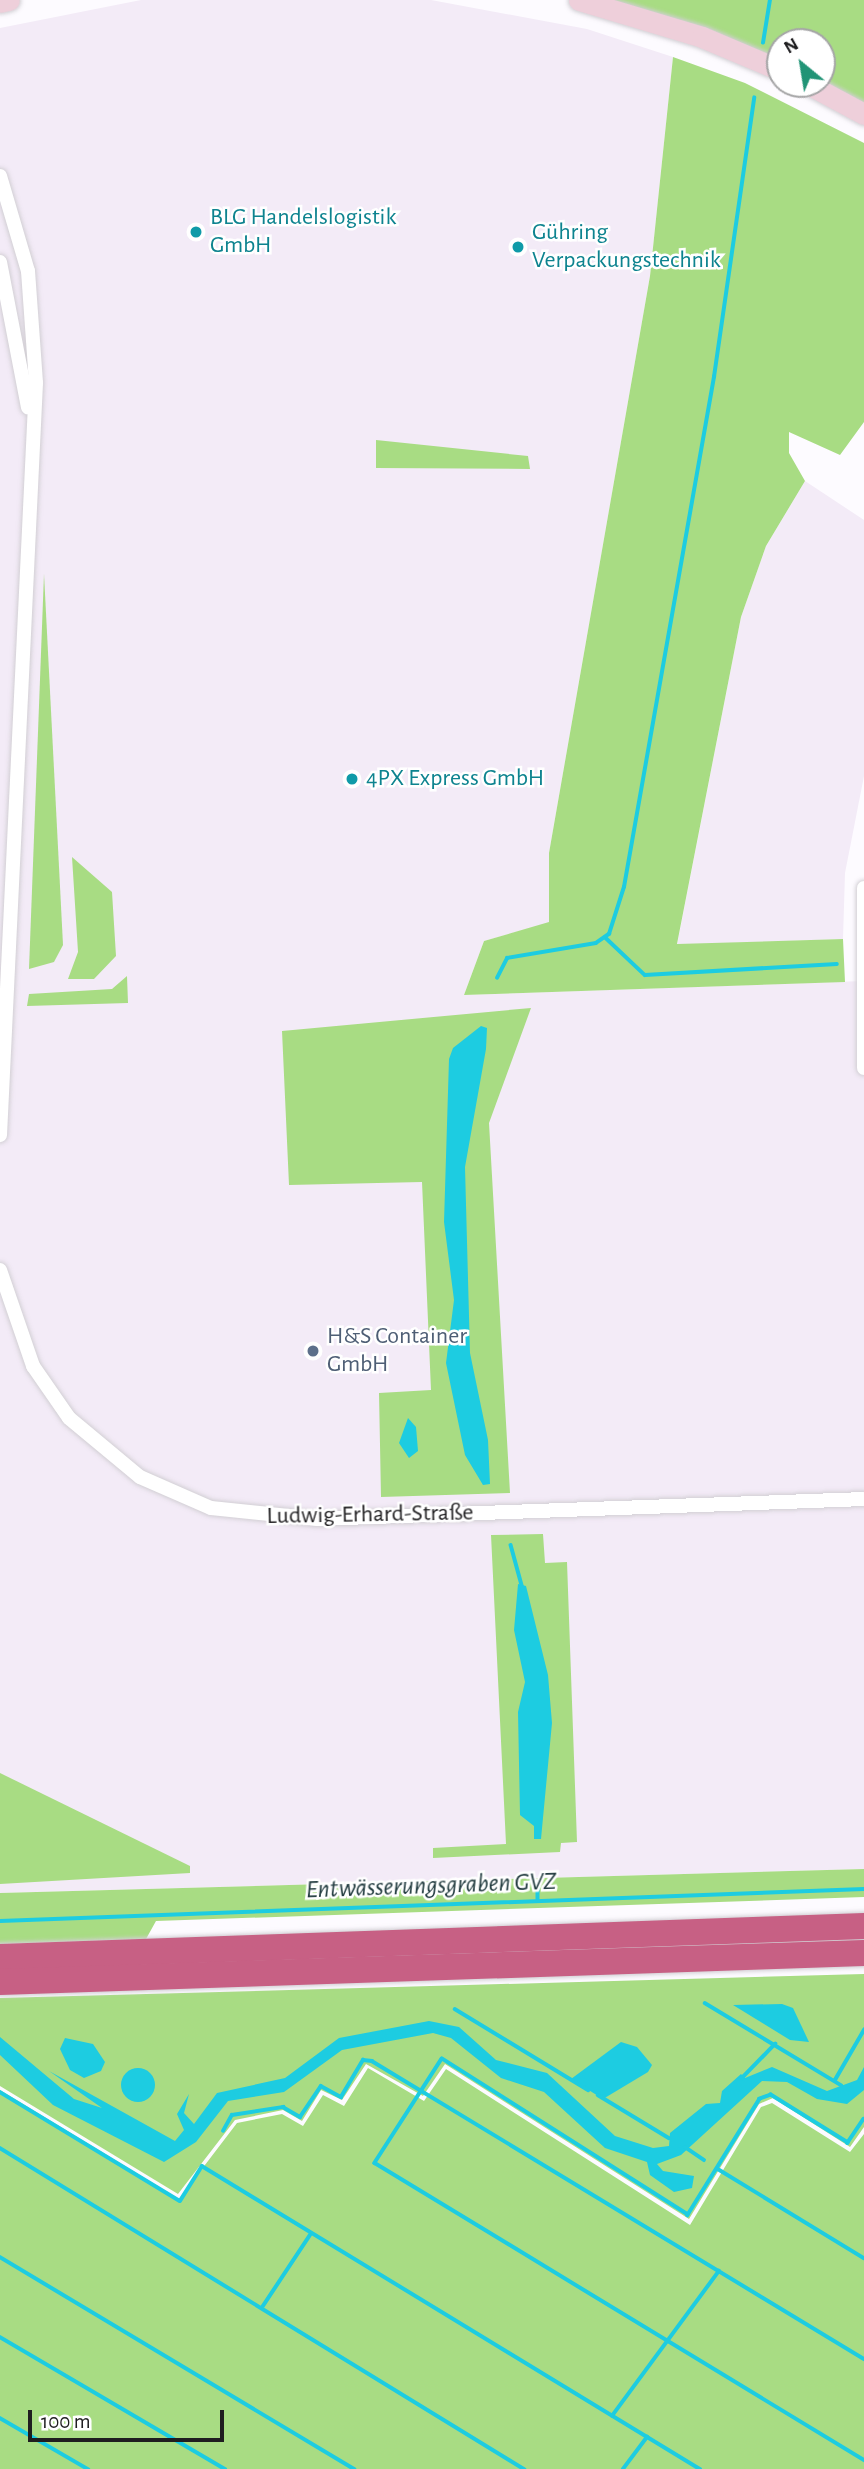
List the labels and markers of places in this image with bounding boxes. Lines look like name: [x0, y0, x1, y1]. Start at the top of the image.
place label: BLG Handelslogistik GmbH: [210, 204, 396, 260]
place label: Gühring Verpackungstechnik: [532, 219, 721, 275]
marker: BLG Handelslogistik GmbH: [188, 224, 204, 240]
marker: Gühring Verpackungstechnik: [510, 239, 526, 255]
place label: 4PX Express GmbH: [366, 765, 544, 793]
marker: 4PX Express GmbH: [344, 771, 360, 787]
place label: H&S Container GmbH: [327, 1323, 467, 1379]
marker: H&S Container GmbH: [305, 1343, 321, 1359]

